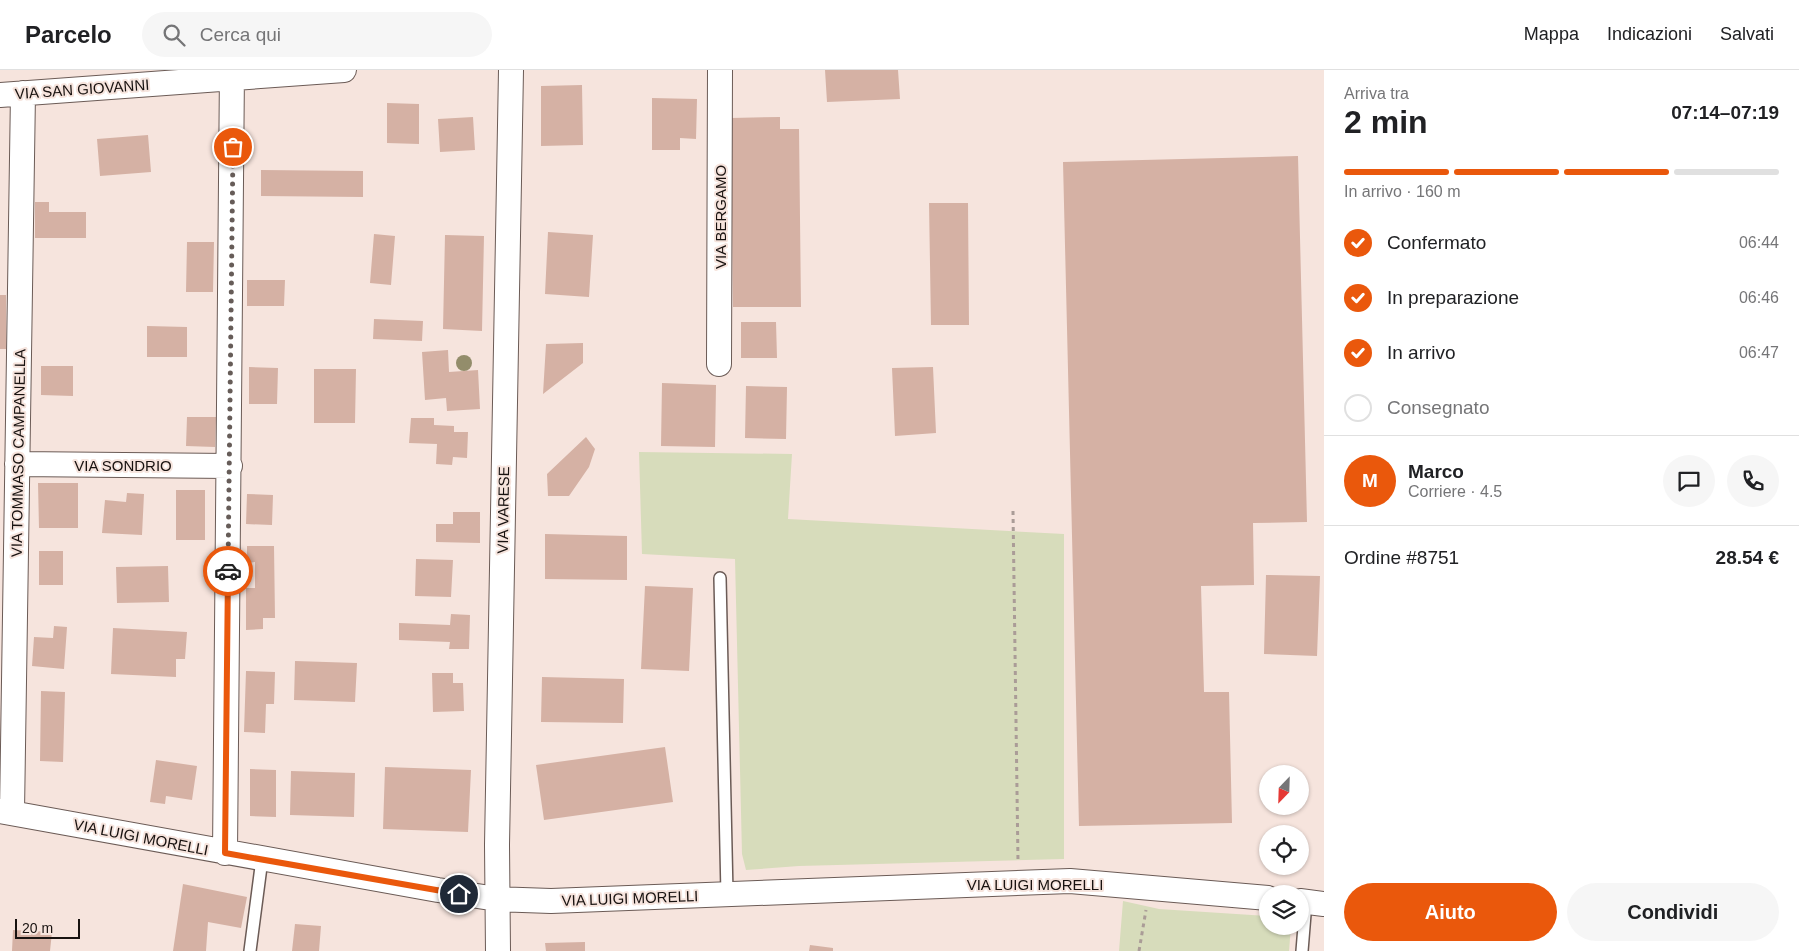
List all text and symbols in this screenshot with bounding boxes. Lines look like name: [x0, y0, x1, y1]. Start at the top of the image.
search box: [142, 12, 492, 57]
text: Parcelo: [25, 21, 112, 48]
icon: search: [160, 21, 188, 49]
text: Cerca qui: [200, 24, 281, 45]
text: Mappa: [1524, 24, 1579, 44]
text: Indicazioni: [1607, 24, 1692, 44]
text: Salvati: [1720, 24, 1774, 44]
street label: VIA SAN GIOVANNI: [14, 76, 150, 102]
text: Arriva tra: [1344, 85, 1409, 102]
text: 07:14–07:19: [1671, 102, 1779, 123]
text: 2 min: [1344, 104, 1428, 140]
pin: [212, 126, 254, 168]
icon: bag: [219, 133, 247, 161]
street label: VIA BERGAMO: [712, 165, 729, 269]
text: In arrivo · 160 m: [1344, 183, 1460, 200]
icon: check: [1344, 229, 1372, 257]
text: Confermato: [1387, 232, 1486, 253]
text: 06:44: [1739, 234, 1779, 251]
icon: check: [1344, 284, 1372, 312]
text: In preparazione: [1387, 287, 1519, 308]
text: 06:46: [1739, 289, 1779, 306]
icon: check: [1344, 339, 1372, 367]
text: In arrivo: [1387, 342, 1456, 363]
text: 06:47: [1739, 344, 1779, 361]
street label: VIA TOMMASO CAMPANELLA: [8, 349, 28, 557]
text: Consegnato: [1387, 397, 1489, 418]
button: chat: [1663, 455, 1715, 507]
button: phone: [1727, 455, 1779, 507]
street label: VIA SONDRIO: [74, 457, 172, 474]
text: Marco: [1408, 461, 1464, 482]
street label: VIA VARESE: [494, 466, 512, 554]
text: M: [1362, 470, 1378, 491]
text: Corriere · 4.5: [1408, 483, 1502, 500]
courier: [203, 546, 253, 596]
text: Ordine #8751: [1344, 547, 1459, 568]
text: 28.54 €: [1716, 547, 1779, 568]
icon: car: [214, 557, 242, 585]
north arrow: [1259, 765, 1309, 815]
map controls: [1259, 765, 1309, 935]
street label: VIA LUIGI MORELLI: [72, 816, 210, 858]
button: locate: [1259, 825, 1309, 875]
pin: [438, 873, 480, 915]
street label: VIA LUIGI MORELLI: [967, 876, 1103, 893]
icon: home: [445, 880, 473, 908]
button: Aiuto: [1344, 883, 1557, 941]
button: Condividi: [1567, 883, 1779, 941]
button: layers: [1259, 885, 1309, 935]
street label: VIA LUIGI MORELLI: [561, 887, 699, 909]
scale bar: [15, 916, 80, 939]
text: 20 m: [22, 920, 53, 936]

